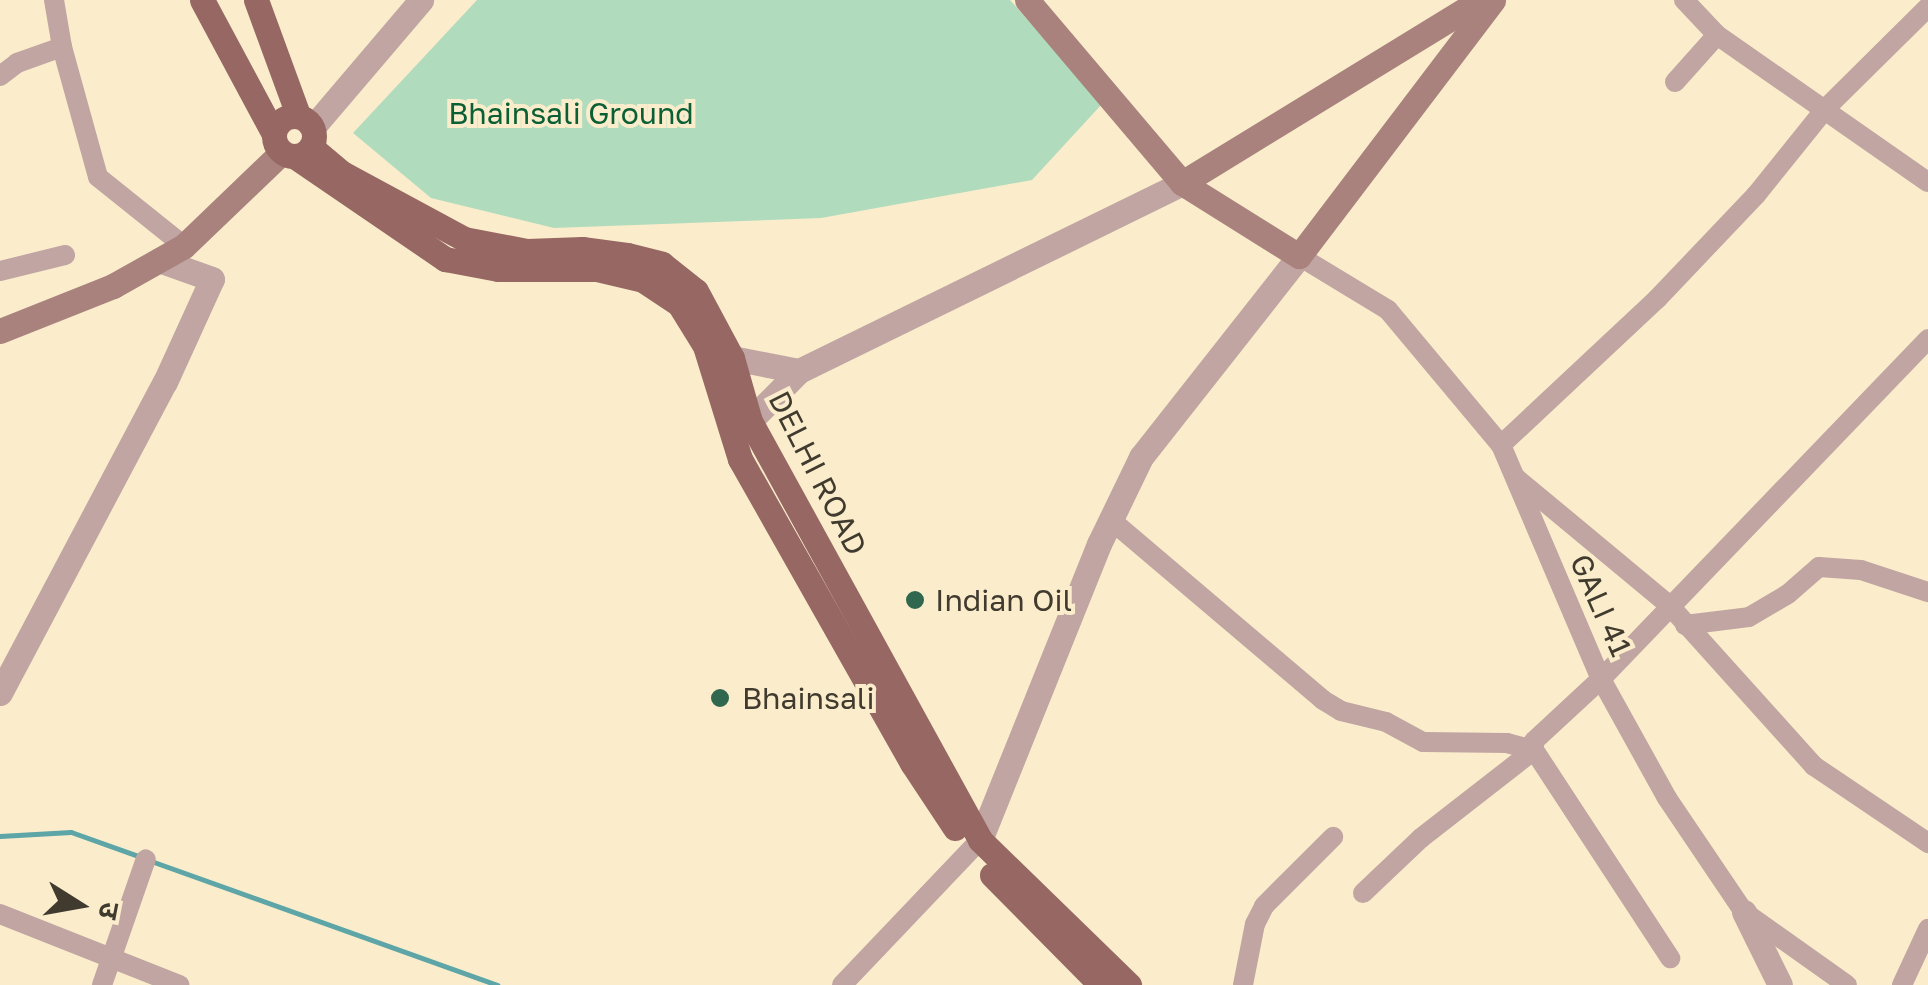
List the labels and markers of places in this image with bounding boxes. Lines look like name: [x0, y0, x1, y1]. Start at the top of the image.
place label: Indian Oil: [935, 582, 1072, 618]
marker: Indian Oil: [904, 589, 926, 611]
place label: Bhainsali: [742, 680, 874, 716]
marker: Bhainsali: [707, 685, 733, 711]

